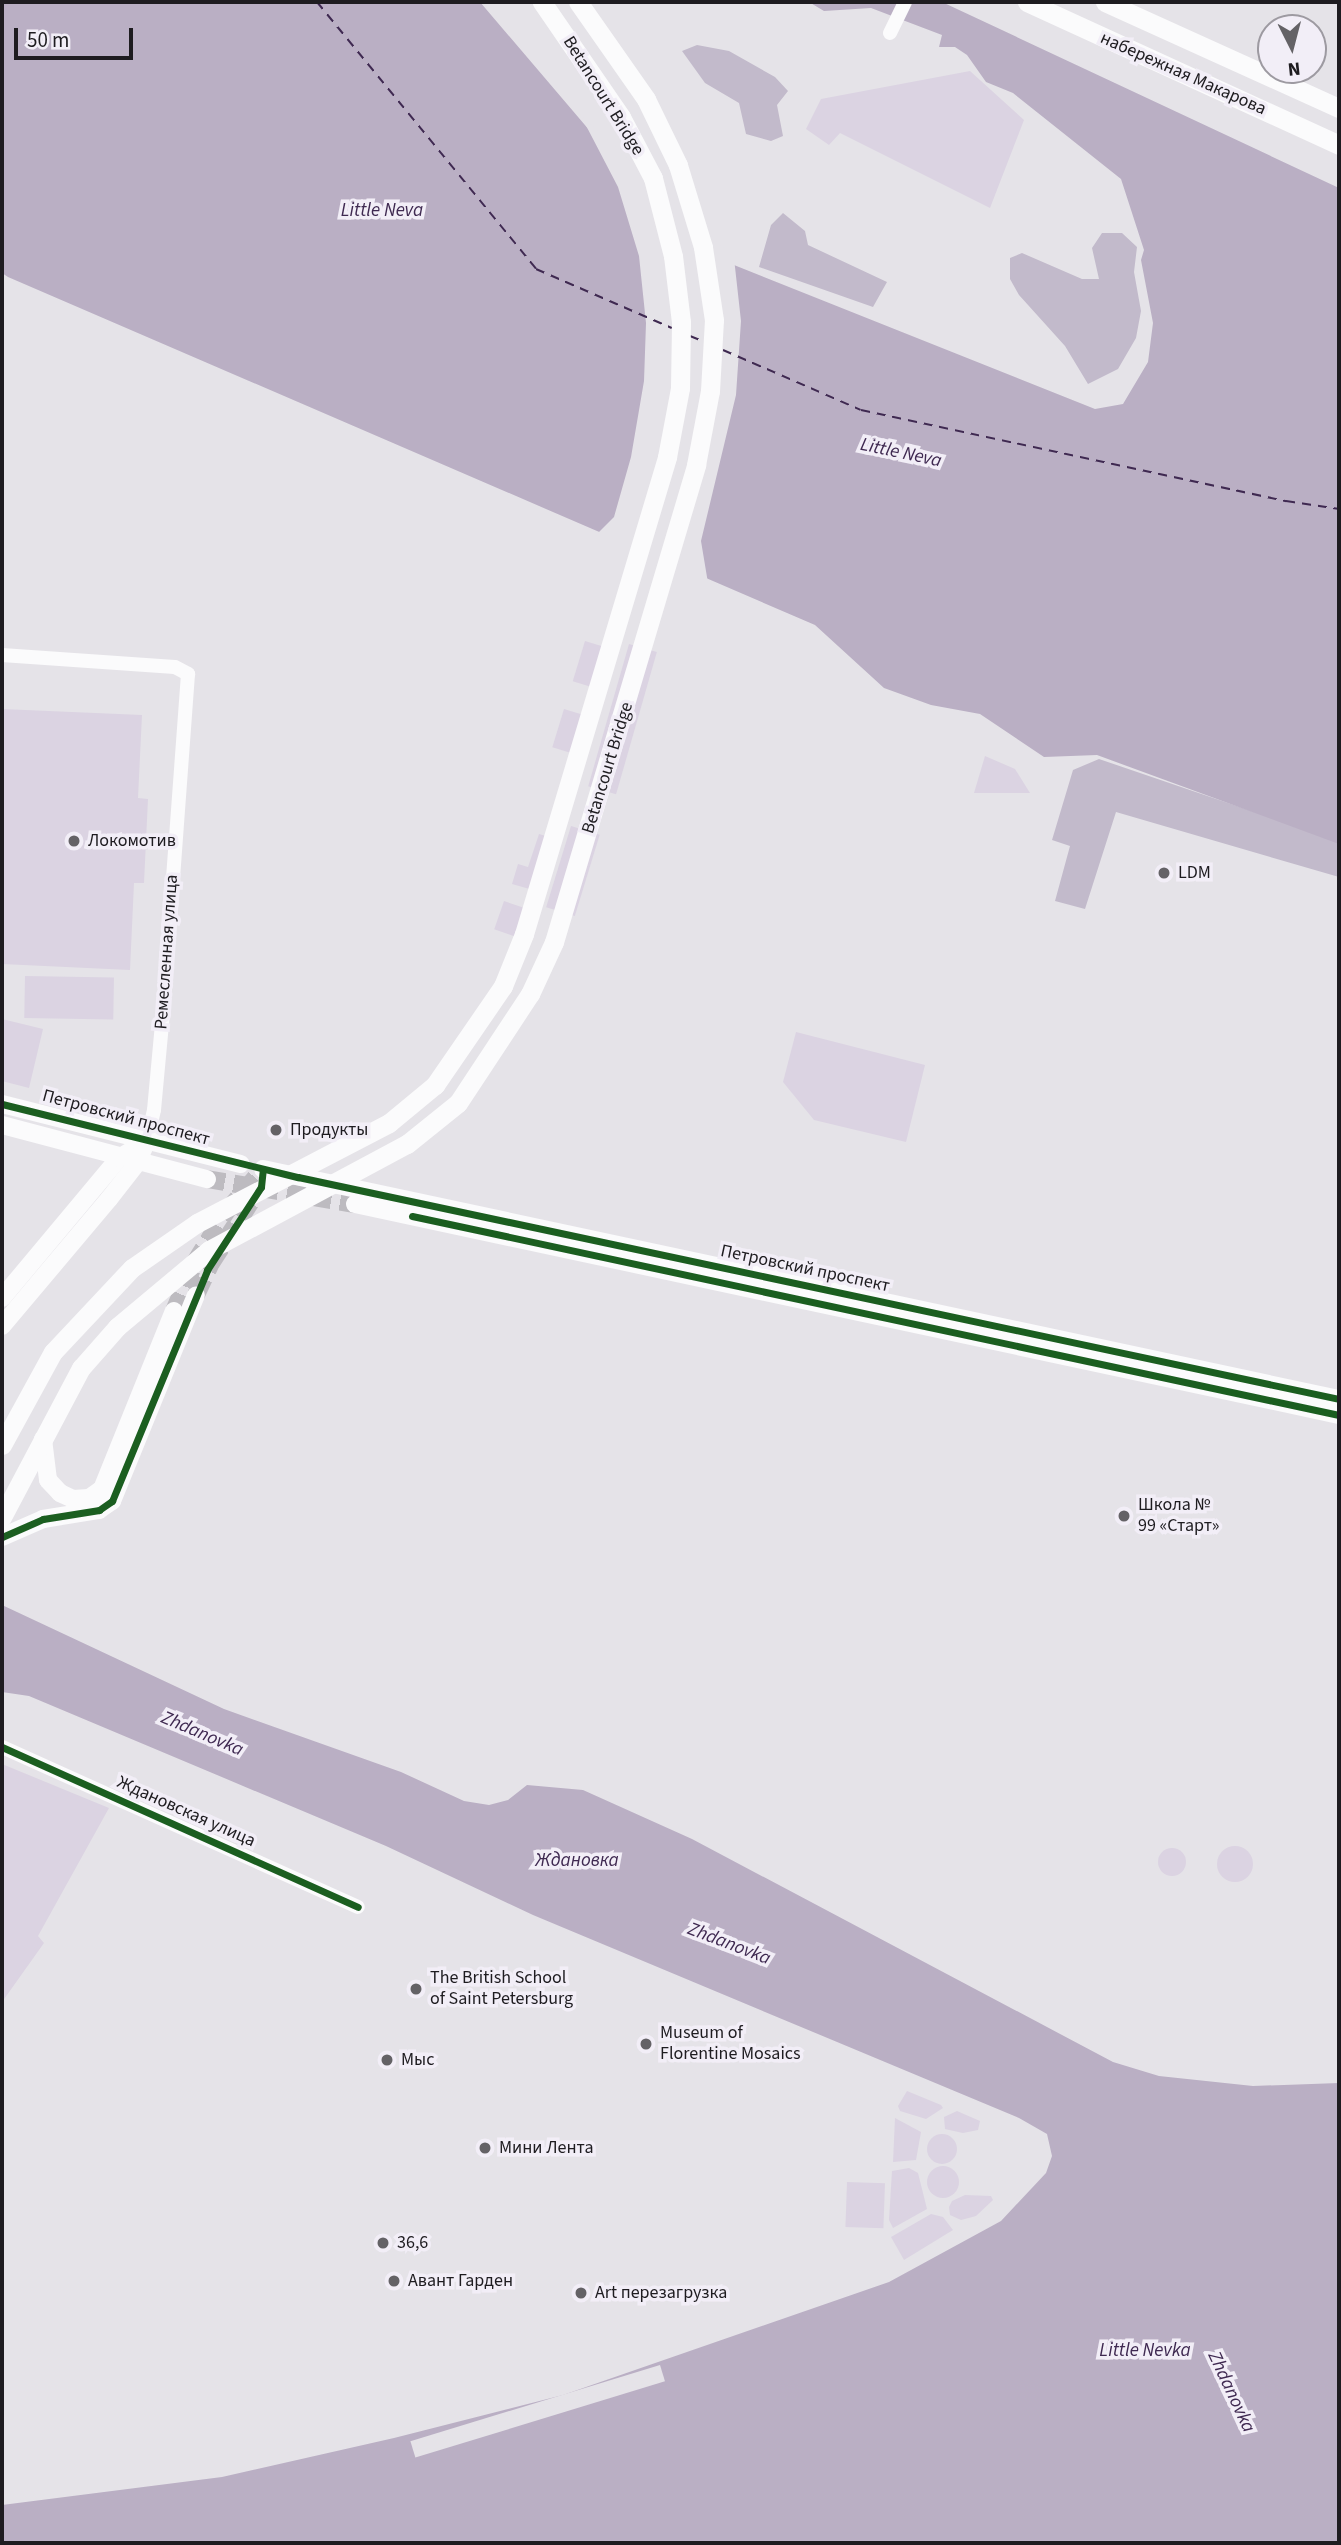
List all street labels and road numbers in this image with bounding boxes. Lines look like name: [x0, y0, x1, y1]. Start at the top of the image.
street label: набережная Макарова: [1097, 28, 1269, 120]
street label: Betancourt Bridge: [558, 33, 648, 159]
street label: Betancourt Bridge: [578, 700, 638, 836]
street label: Ремесленная улица: [151, 874, 183, 1030]
street label: Петровский проспект: [40, 1085, 212, 1151]
street label: Петровский проспект: [719, 1241, 891, 1297]
street label: Ждановская улица: [113, 1772, 259, 1852]

